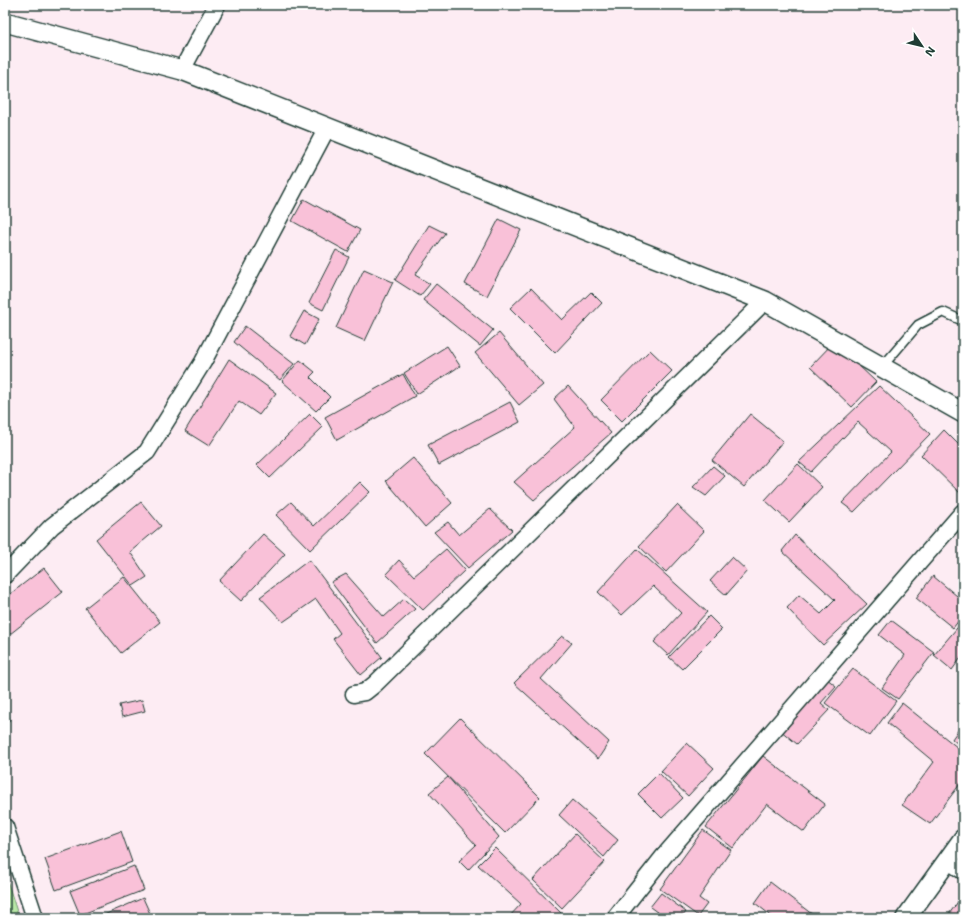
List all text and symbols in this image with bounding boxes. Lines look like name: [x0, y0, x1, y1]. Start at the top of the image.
north arrow: [902, 26, 942, 66]
text: N: [921, 44, 938, 60]

